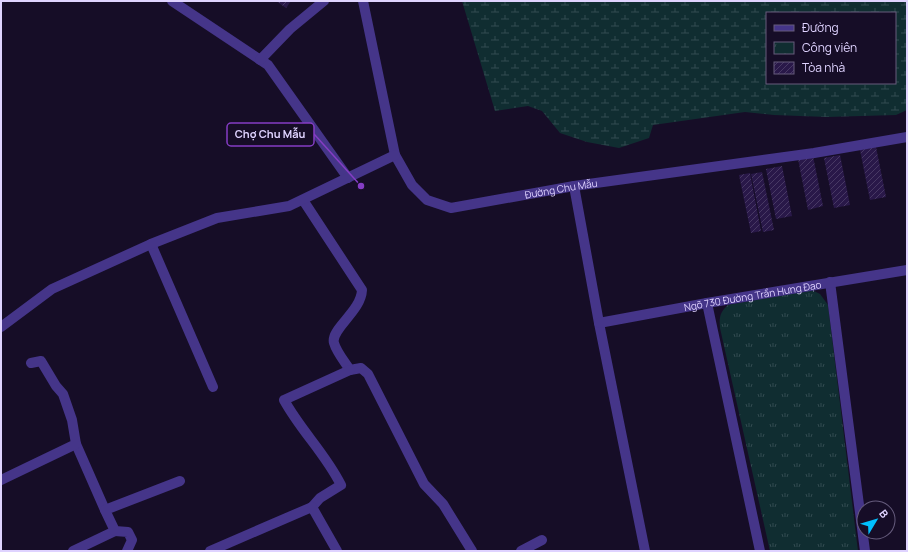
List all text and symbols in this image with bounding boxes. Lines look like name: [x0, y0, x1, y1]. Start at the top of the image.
legend: [766, 12, 896, 84]
text: Đường: [802, 19, 839, 36]
text: Công viên: [802, 39, 857, 56]
text: Tòa nhà: [802, 59, 845, 76]
callout: Chợ Chu Mẫu: [227, 123, 314, 146]
text: Chợ Chu Mẫu: [235, 126, 305, 141]
street label: Đường Chu Mẫu: [524, 176, 598, 202]
street label: Ngõ 730 Đường Trần Hưng Đạo: [683, 277, 822, 314]
north arrow: [856, 500, 896, 540]
text: B: [876, 506, 892, 521]

